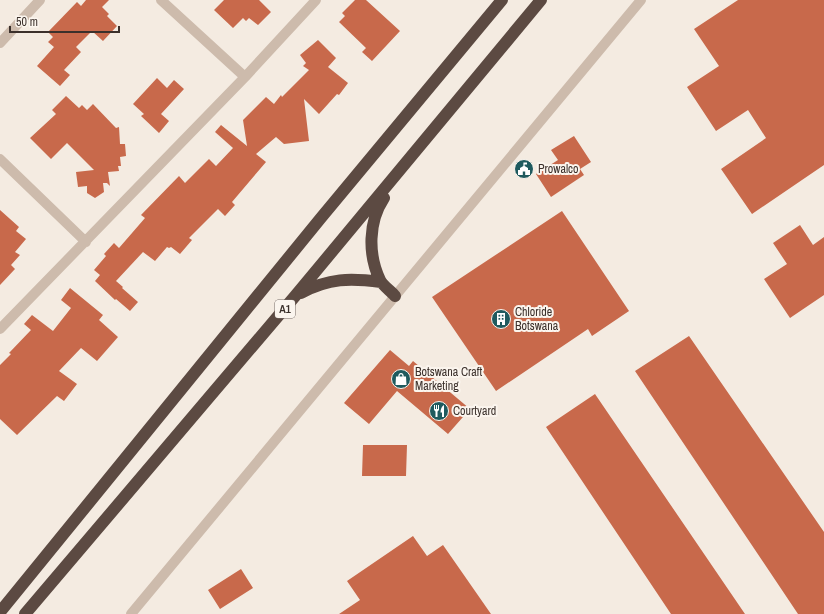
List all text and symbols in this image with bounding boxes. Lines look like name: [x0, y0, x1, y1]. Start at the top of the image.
scale bar: [10, 8, 119, 34]
text: 50 m: [16, 14, 38, 30]
public building icon: Prowalco: [513, 158, 535, 180]
place label: Prowalco: [538, 161, 578, 177]
road number: A1: [275, 300, 295, 318]
place label: Chloride Botswana: [515, 304, 559, 334]
building icon: Chloride Botswana: [490, 308, 512, 330]
place label: Botswana Craft Marketing: [415, 364, 483, 394]
shop icon: Botswana Craft Marketing: [390, 368, 412, 390]
restaurant icon: Courtyard: [428, 400, 450, 422]
place label: Courtyard: [453, 403, 496, 419]

